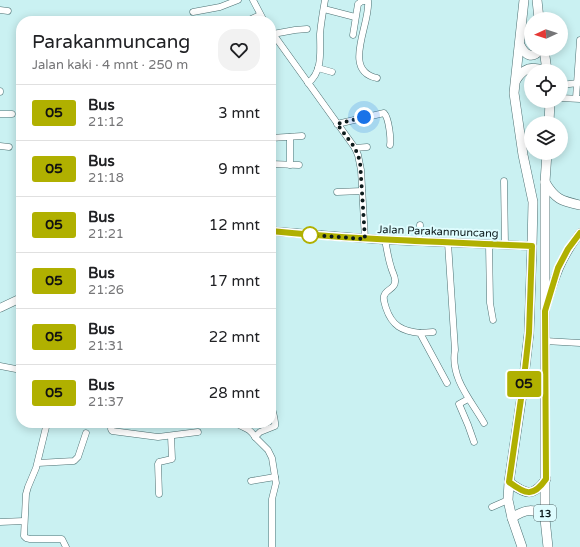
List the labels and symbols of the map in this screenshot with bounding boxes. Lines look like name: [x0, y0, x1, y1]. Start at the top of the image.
north arrow: [524, 12, 568, 56]
your location: [354, 107, 374, 127]
street label: Jalan Parakanmuncang: [377, 223, 499, 240]
unlabelled marker: [301, 226, 319, 244]
line badge: 05: [506, 371, 542, 397]
road number: 13: [534, 505, 556, 521]

